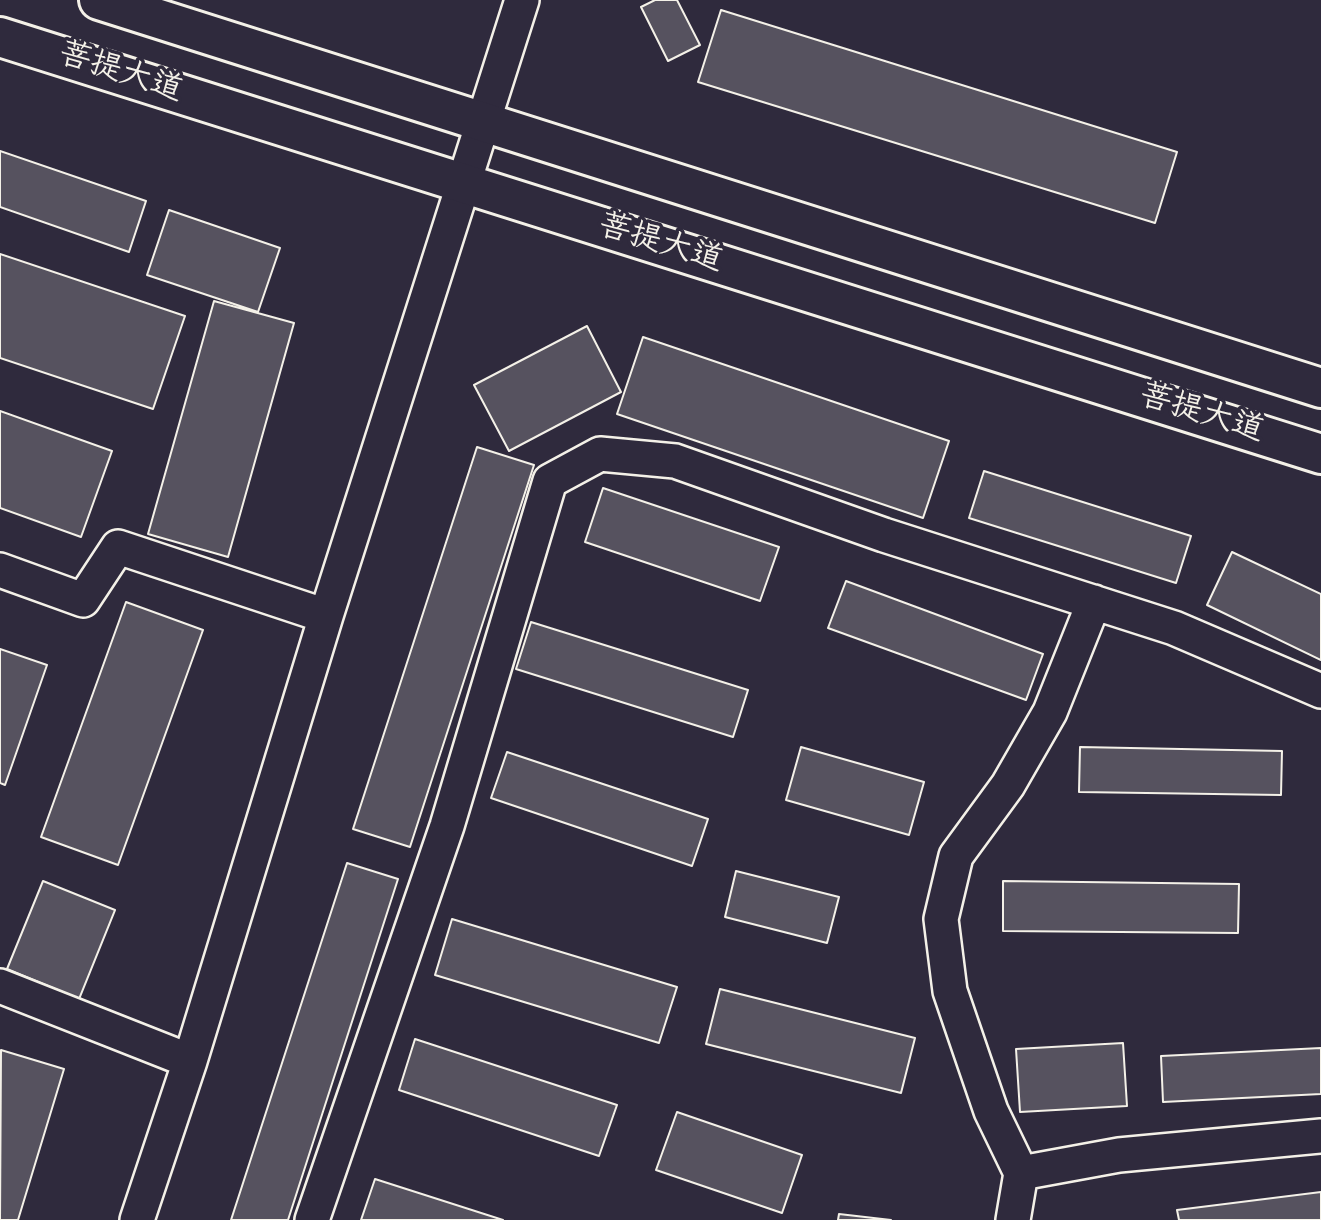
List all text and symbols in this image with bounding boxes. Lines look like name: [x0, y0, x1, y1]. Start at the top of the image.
street label: 菩提大道: [53, 37, 187, 113]
street label: 菩提大道: [593, 209, 727, 283]
street label: 菩提大道: [1134, 379, 1268, 453]

